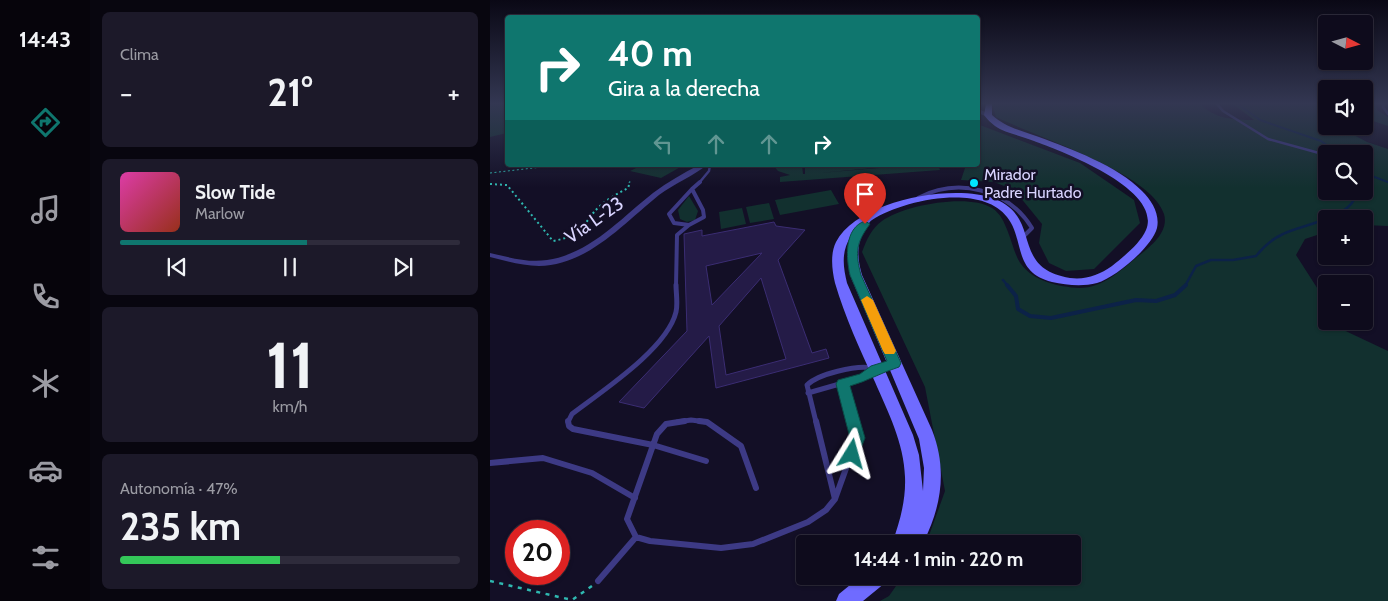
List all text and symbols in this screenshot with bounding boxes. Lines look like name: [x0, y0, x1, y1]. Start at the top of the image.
north arrow: [1318, 15, 1372, 70]
map controls: [1318, 15, 1373, 330]
text: 14:43: [19, 26, 71, 53]
text: 40 m: [608, 32, 693, 75]
icon: right: [525, 35, 590, 100]
text: Clima: [120, 45, 159, 64]
text: 21°: [267, 69, 313, 116]
text: Gira a la derecha: [608, 75, 760, 102]
text: −: [120, 76, 132, 110]
text: +: [448, 76, 460, 110]
button: sound: [1318, 80, 1373, 135]
icon: directions: [28, 105, 63, 140]
icon: left: [649, 130, 677, 158]
icon: ahead: [702, 130, 730, 158]
icon: ahead: [755, 130, 783, 158]
icon: right: [808, 130, 836, 158]
button: search: [1318, 145, 1373, 200]
place label: Mirador Padre Hurtado: [984, 165, 1082, 202]
pin: [844, 173, 886, 224]
marker: Mirador Padre Hurtado: [968, 177, 980, 189]
icon: arrive: [851, 180, 879, 208]
text: Slow Tide: [195, 181, 275, 204]
icon: music: [28, 192, 63, 227]
street label: Vía L-23: [560, 192, 628, 248]
text: Marlow: [195, 204, 245, 223]
button: +: [1318, 210, 1373, 265]
icon: previous: [163, 253, 191, 281]
icon: pause: [276, 253, 304, 281]
icon: next: [389, 253, 417, 281]
button: −: [1318, 275, 1373, 330]
icon: phone: [28, 279, 63, 314]
text: 11: [266, 325, 314, 404]
icon: climate: [28, 366, 63, 401]
text: km/h: [272, 397, 308, 416]
position arrow: [825, 427, 877, 479]
icon: car: [28, 453, 63, 488]
text: Autonomía · 47%: [120, 479, 238, 498]
text: 235 km: [120, 503, 241, 550]
speed limit sign: 20: [505, 520, 570, 585]
icon: filters: [28, 540, 63, 575]
text: 14:44 · 1 min · 220 m: [854, 548, 1023, 571]

